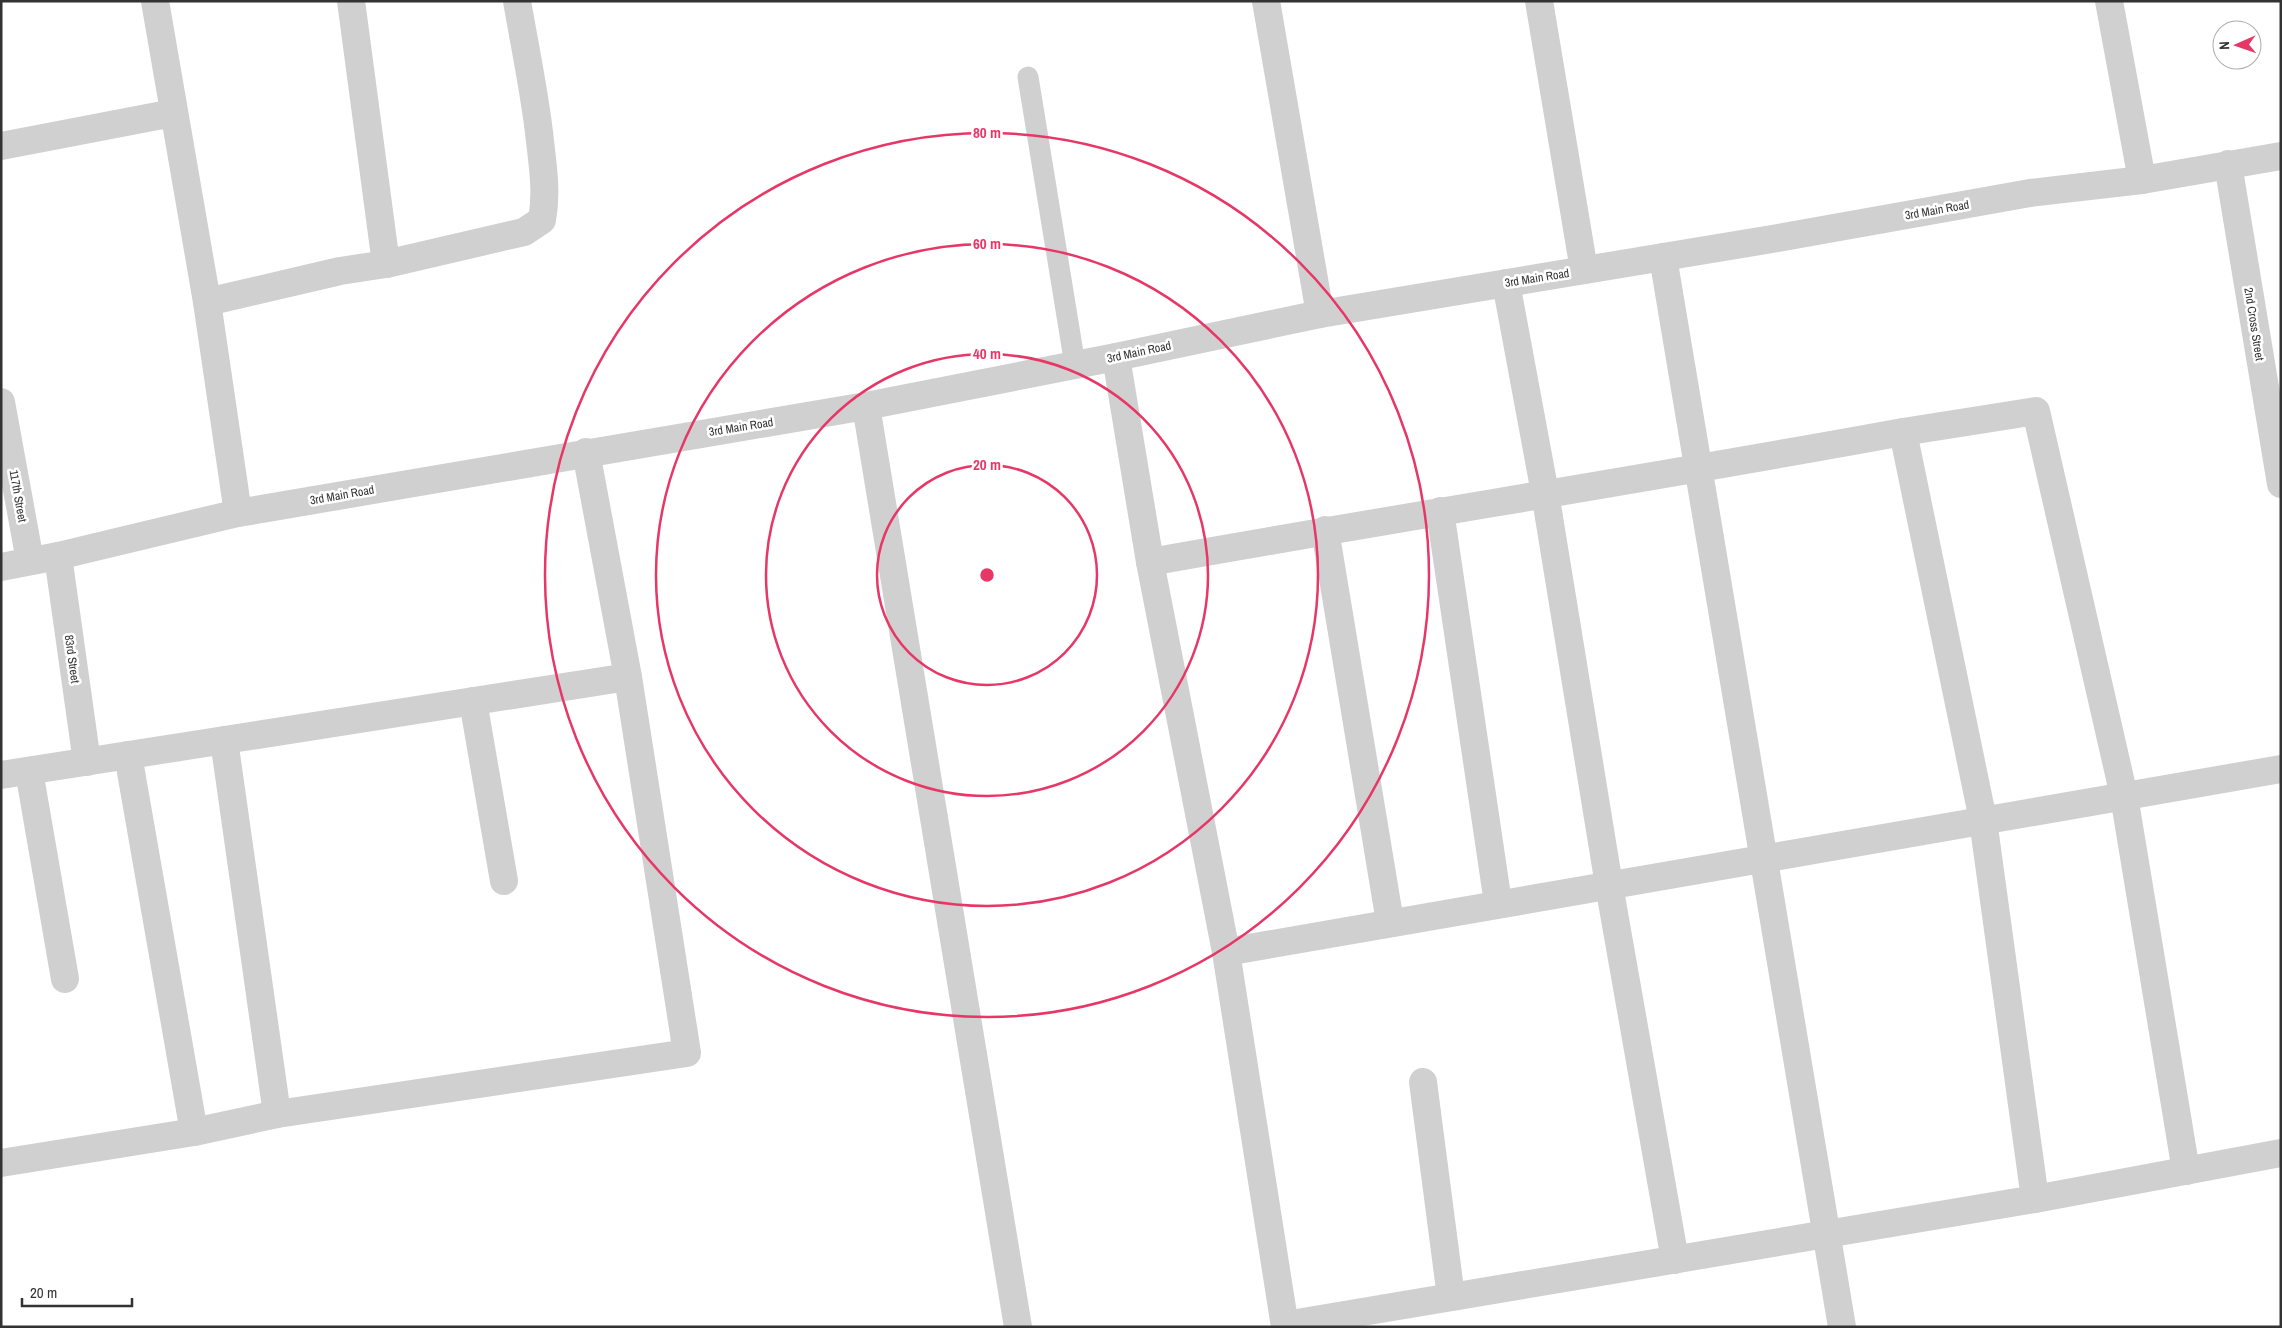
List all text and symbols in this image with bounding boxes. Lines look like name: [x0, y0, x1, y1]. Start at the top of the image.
north arrow: [2212, 20, 2262, 70]
text: N: [2215, 41, 2233, 50]
text: 80 m: [973, 122, 1001, 143]
street label: 3rd Main Road: [1904, 196, 1970, 224]
text: 60 m: [973, 233, 1001, 254]
street label: 3rd Main Road: [1504, 265, 1570, 291]
street label: 2nd Cross Street: [2240, 286, 2268, 362]
street label: 3rd Main Road: [1106, 337, 1172, 367]
text: 40 m: [973, 343, 1001, 364]
street label: 3rd Main Road: [708, 414, 774, 440]
text: 20 m: [973, 454, 1001, 475]
street label: 117th Street: [6, 469, 31, 524]
street label: 3rd Main Road: [309, 481, 375, 509]
centre of rings: [978, 566, 996, 584]
street label: 83rd Street: [61, 634, 83, 684]
scale bar: [22, 1276, 132, 1308]
text: 20 m: [30, 1282, 57, 1303]

